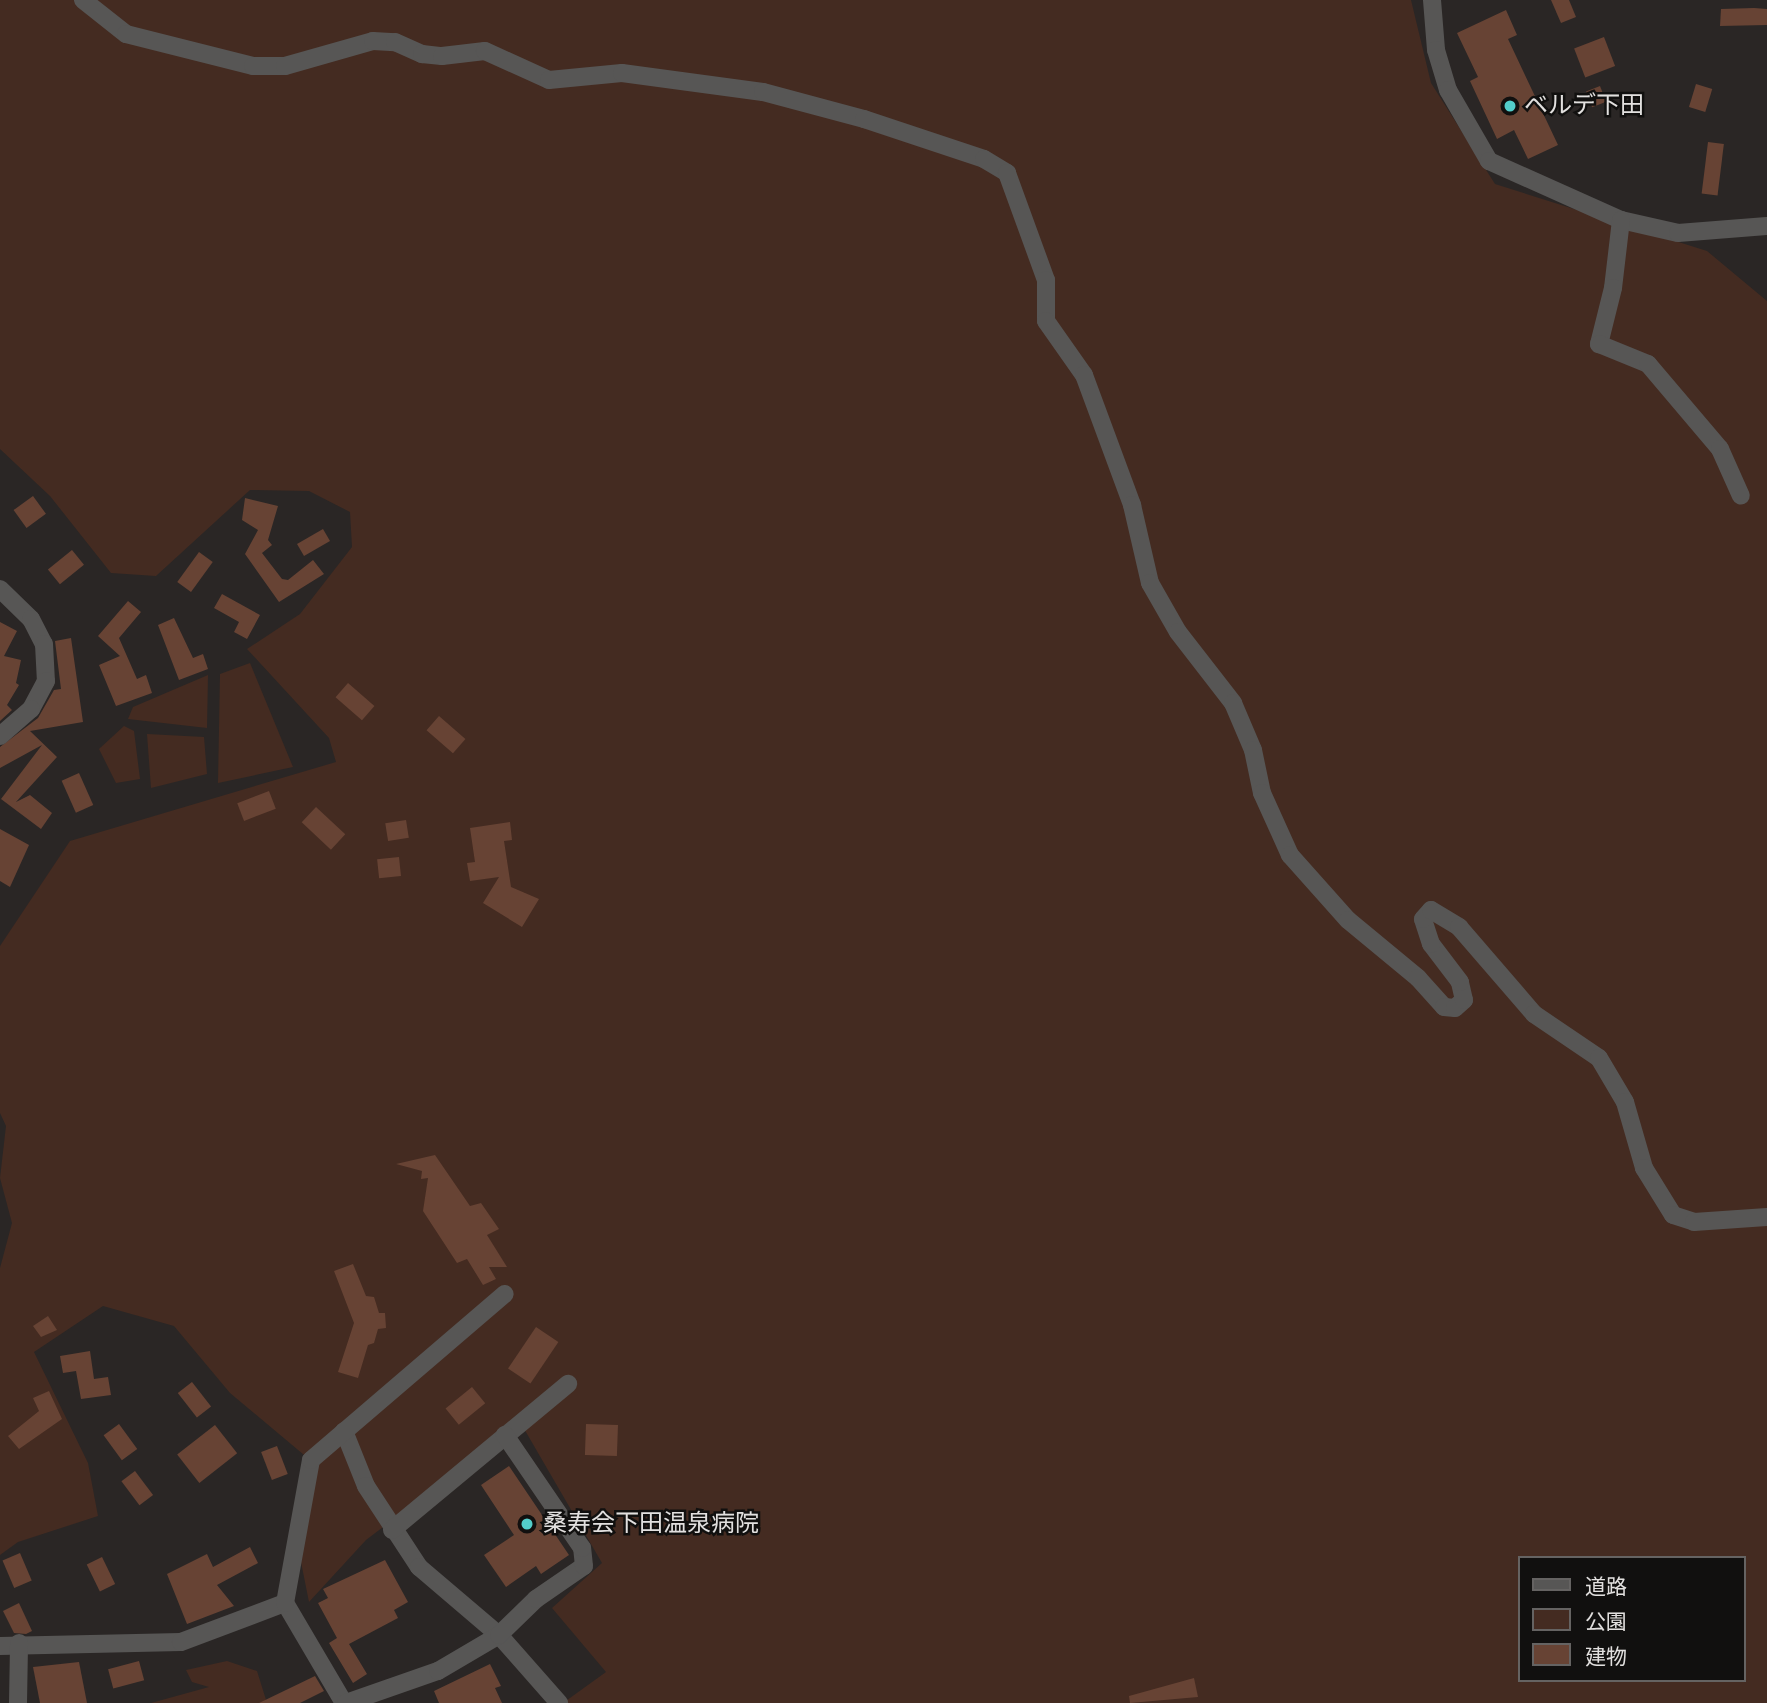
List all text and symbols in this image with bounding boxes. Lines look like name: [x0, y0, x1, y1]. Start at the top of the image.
place label: ベルデ下田: [1524, 92, 1644, 120]
marker: ベルデ下田: [1502, 98, 1518, 114]
place label: 桑寿会下田温泉病院: [543, 1510, 759, 1538]
marker: 桑寿会下田温泉病院: [517, 1514, 537, 1534]
legend: [1518, 1556, 1746, 1682]
text: 道路: [1585, 1574, 1627, 1600]
text: 公園: [1585, 1609, 1627, 1635]
text: 建物: [1585, 1644, 1627, 1670]

